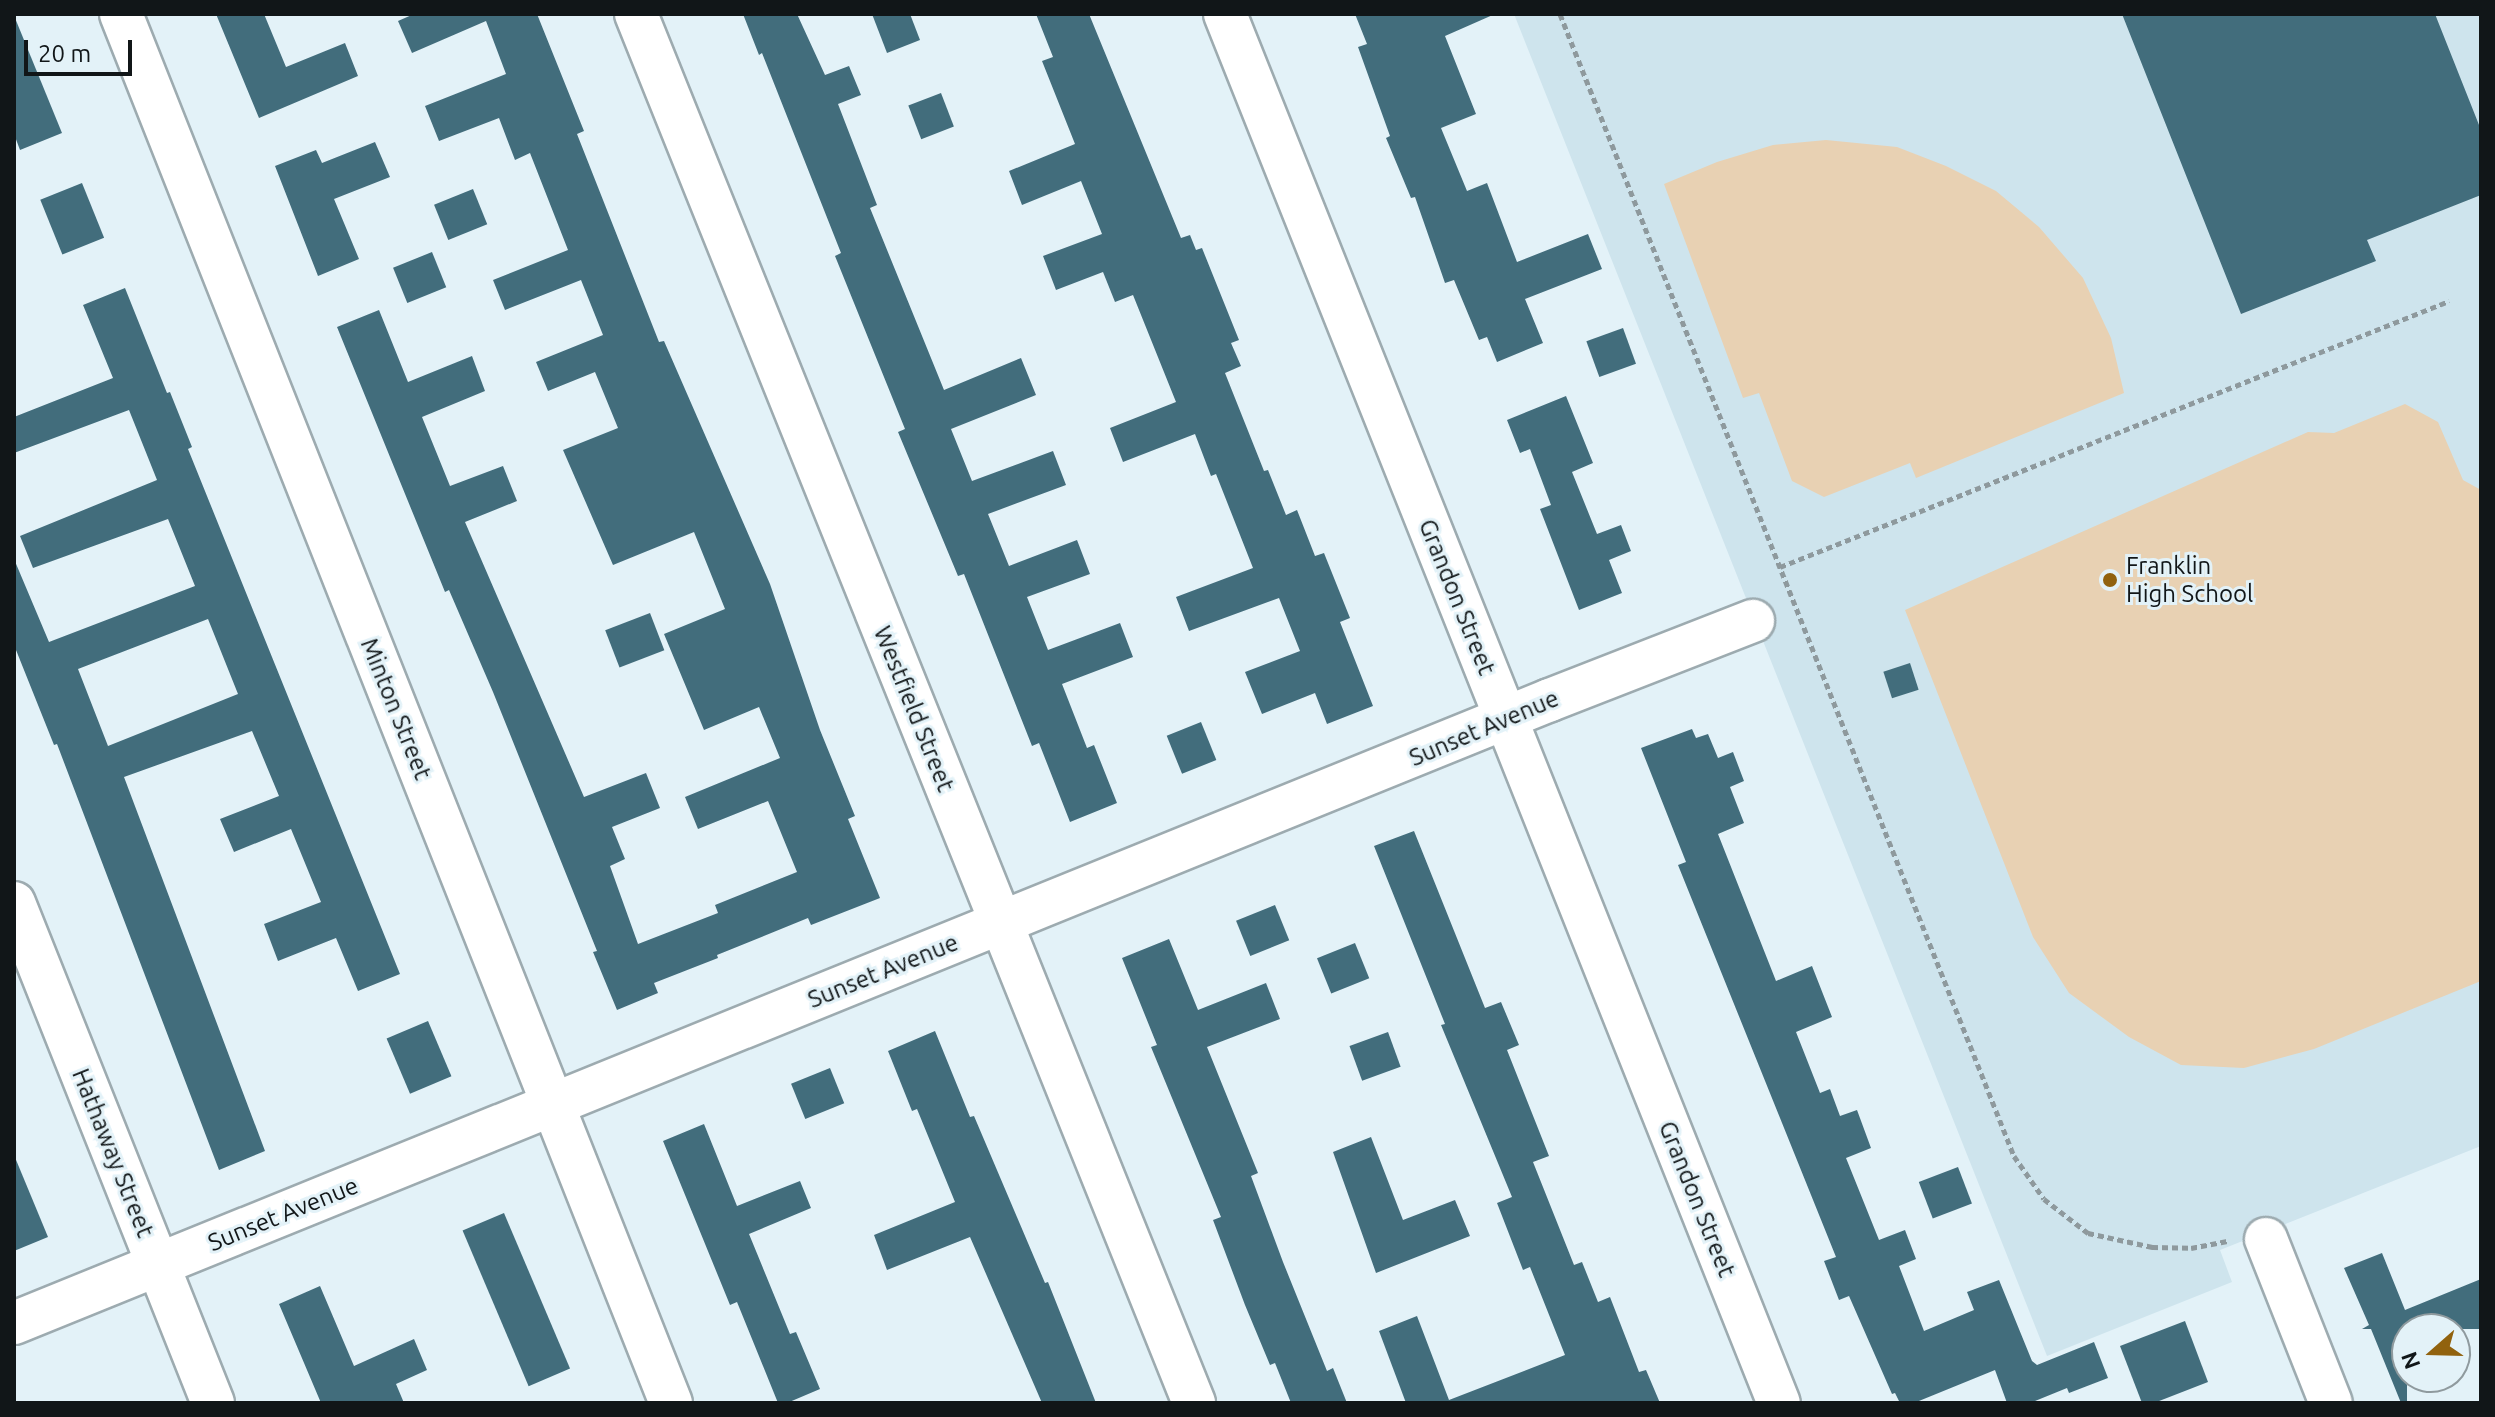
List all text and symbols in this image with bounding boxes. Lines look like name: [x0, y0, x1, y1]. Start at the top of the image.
scale bar: [28, 24, 136, 74]
text: 20 m: [38, 40, 91, 67]
street label: Grandon Street: [1413, 515, 1501, 679]
place label: Franklin High School: [2126, 552, 2253, 608]
marker: Franklin High School: [2101, 571, 2119, 589]
street label: Westfield Street: [868, 622, 960, 796]
street label: Minton Street: [355, 634, 437, 784]
street label: Sunset Avenue: [1405, 684, 1563, 772]
street label: Sunset Avenue: [804, 928, 962, 1014]
street label: Hathaway Street: [66, 1064, 160, 1242]
street label: Grandon Street: [1653, 1117, 1741, 1281]
street label: Sunset Avenue: [204, 1171, 362, 1257]
north arrow: [2391, 1313, 2471, 1393]
text: N: [2395, 1349, 2424, 1373]

